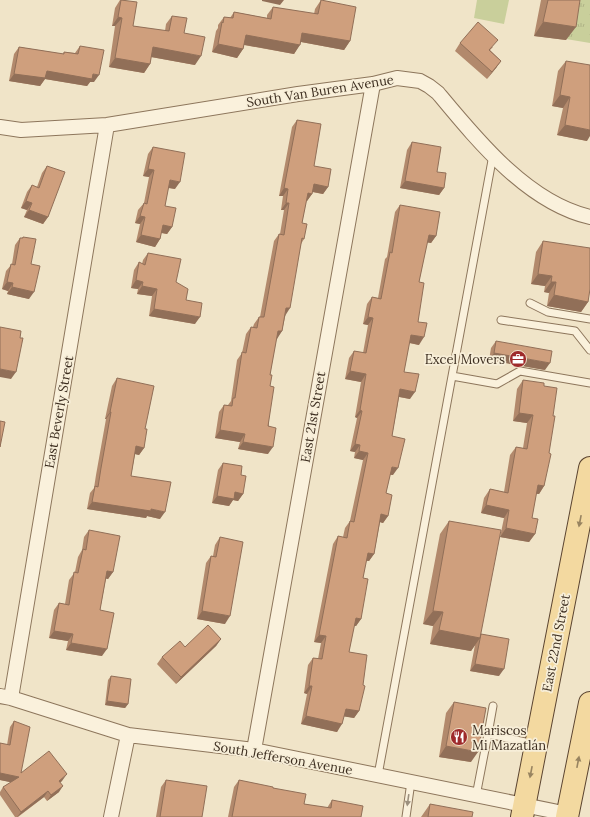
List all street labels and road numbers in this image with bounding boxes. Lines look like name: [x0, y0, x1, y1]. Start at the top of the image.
street label: South Van Buren Avenue: [245, 71, 395, 111]
street label: East Beverly Street: [41, 354, 77, 470]
street label: East 21st Street: [297, 370, 329, 464]
street label: East 22nd Street: [538, 593, 574, 693]
street label: South Jefferson Avenue: [212, 737, 354, 779]

